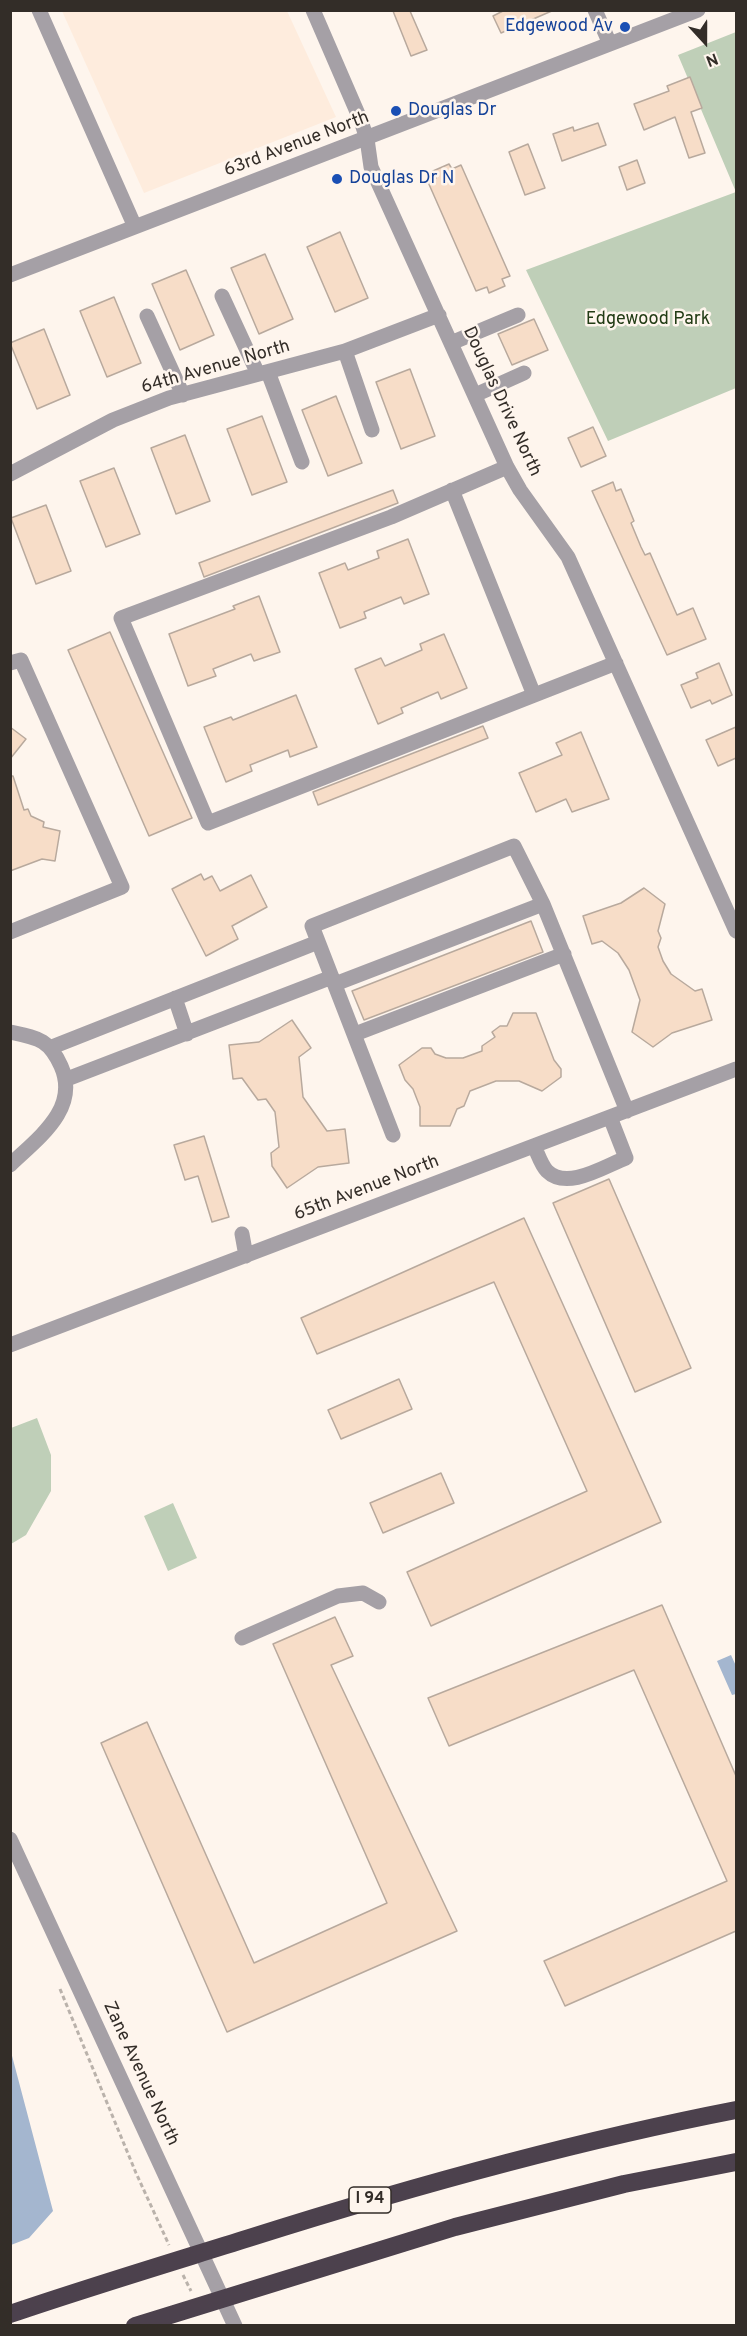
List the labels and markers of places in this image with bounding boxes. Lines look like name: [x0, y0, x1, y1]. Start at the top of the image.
place label: Edgewood Av: [505, 16, 613, 38]
marker: Edgewood Av: [618, 20, 632, 34]
place label: Douglas Dr: [408, 100, 497, 122]
marker: Douglas Dr: [389, 104, 403, 118]
place label: Douglas Dr N: [349, 168, 454, 190]
marker: Douglas Dr N: [330, 172, 344, 186]

